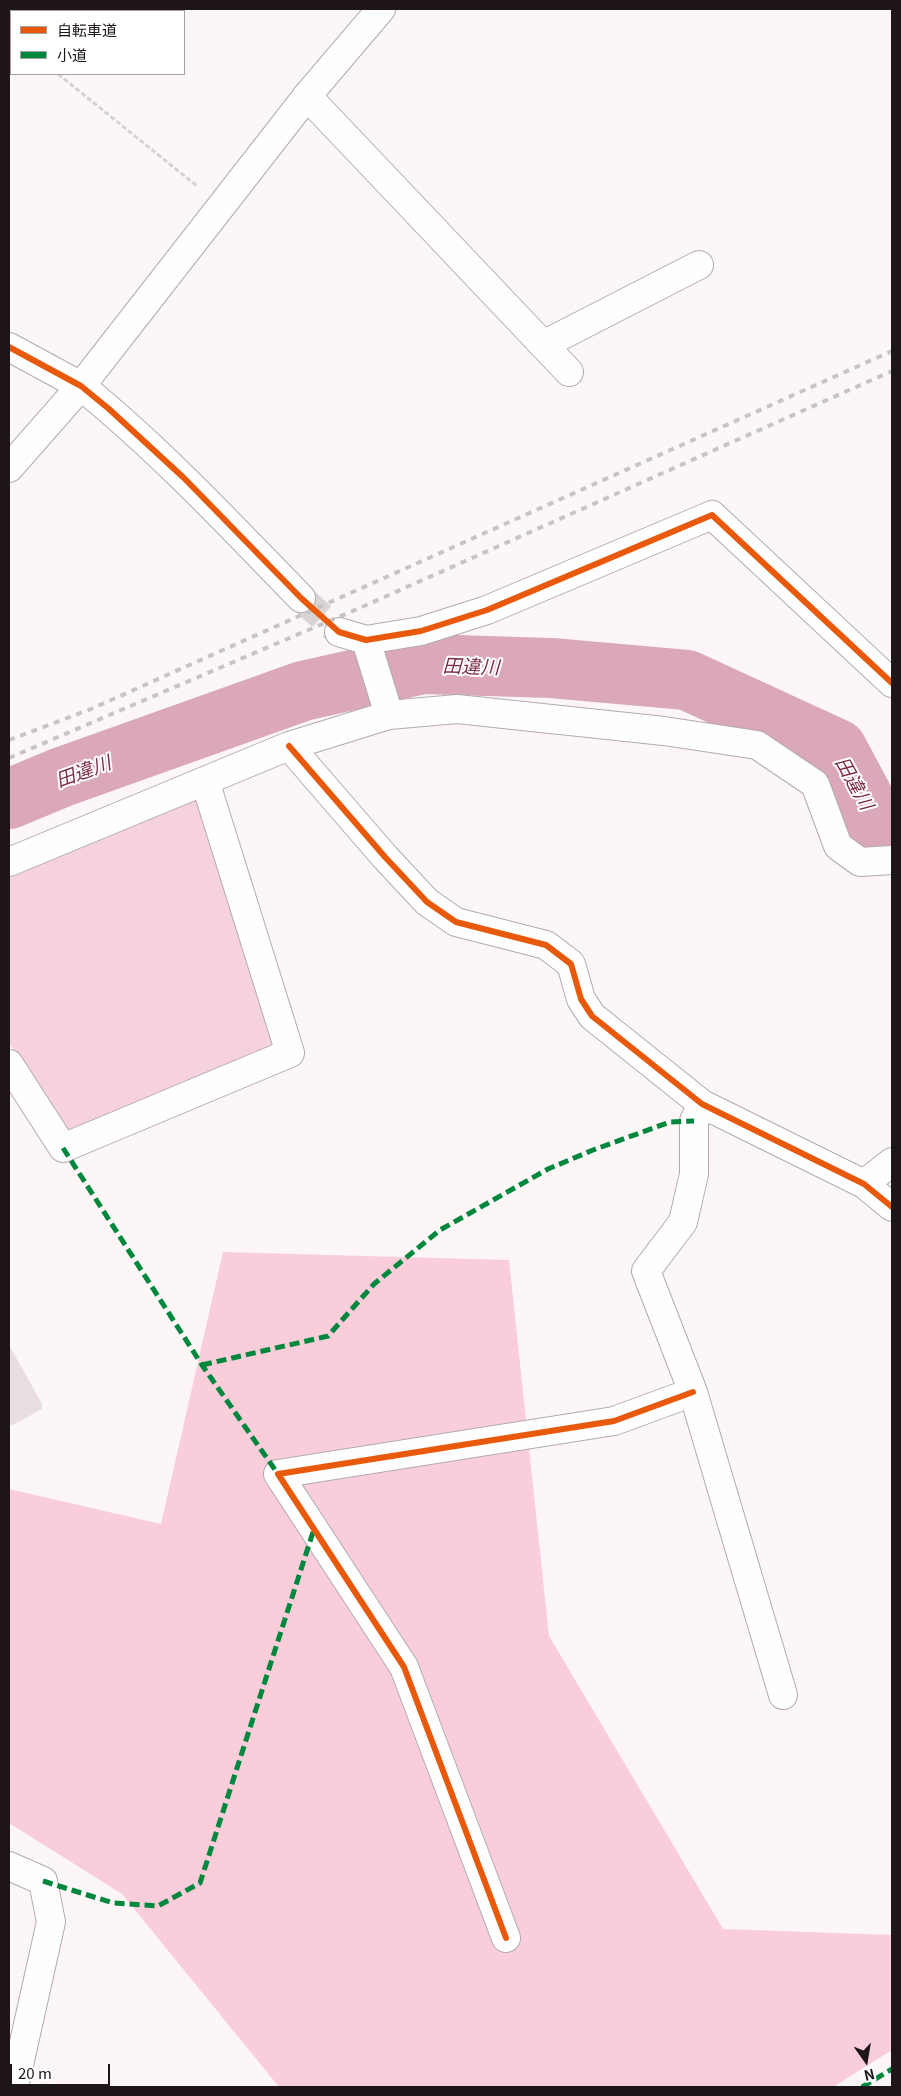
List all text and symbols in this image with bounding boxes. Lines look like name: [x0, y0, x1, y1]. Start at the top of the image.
legend: [10, 10, 185, 75]
text: 自転車道: [57, 19, 117, 40]
text: 小道: [57, 44, 87, 65]
water label: 田違川: [442, 654, 500, 678]
water label: 田違川: [52, 751, 114, 791]
water label: 田違川: [831, 753, 879, 813]
north arrow: [841, 2036, 891, 2086]
scale bar: [12, 2054, 112, 2086]
text: 20 m: [18, 2062, 52, 2083]
text: N: [862, 2065, 877, 2087]

